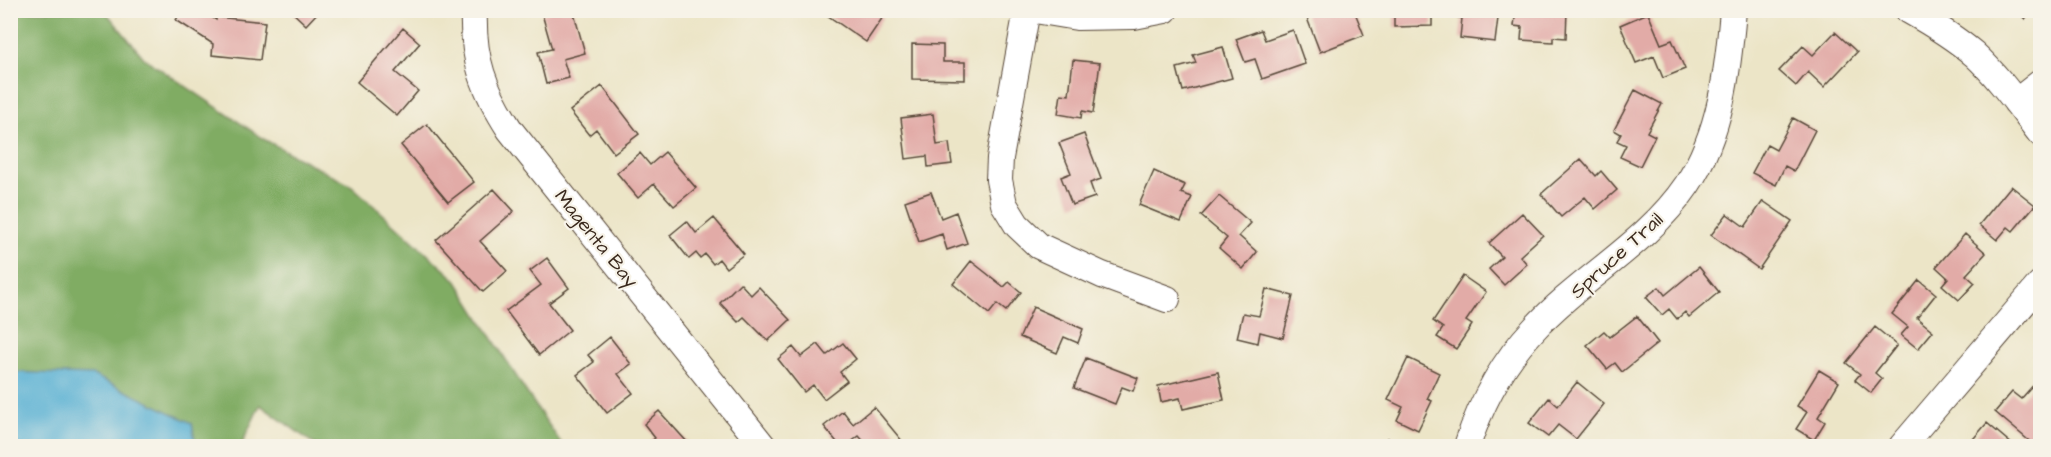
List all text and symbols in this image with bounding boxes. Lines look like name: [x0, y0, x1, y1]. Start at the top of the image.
street label: Magenta Bay: [547, 183, 645, 295]
street label: Spruce Trail: [1564, 206, 1669, 305]

